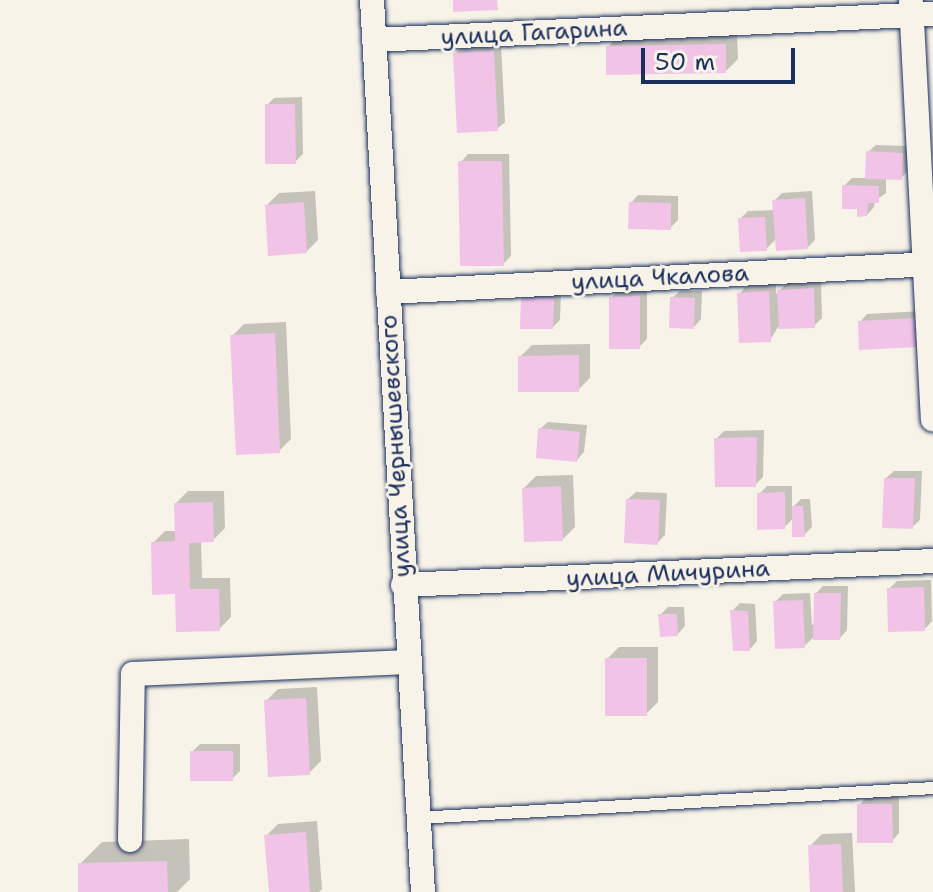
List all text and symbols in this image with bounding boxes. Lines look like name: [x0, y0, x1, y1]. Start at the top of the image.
street label: улица Гагарина: [440, 14, 628, 52]
scale bar: [645, 32, 799, 82]
text: 50 m: [655, 46, 715, 78]
street label: улица Чкалова: [570, 259, 750, 297]
street label: улица Чернышевского: [375, 314, 417, 578]
street label: улица Мичурина: [565, 554, 771, 594]

